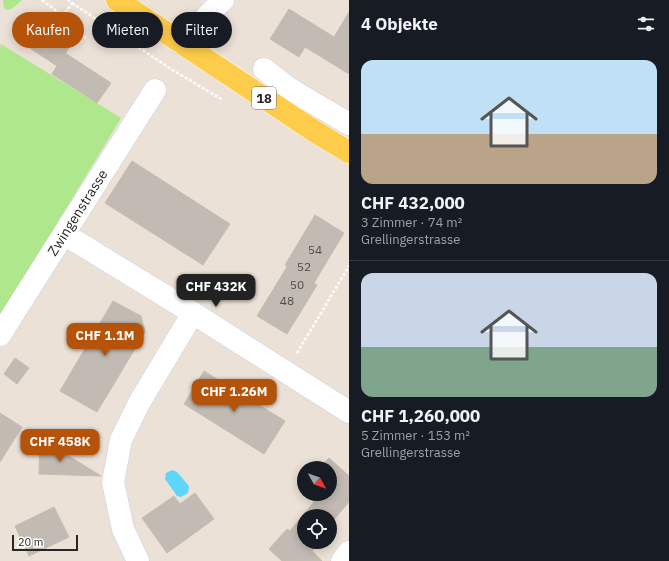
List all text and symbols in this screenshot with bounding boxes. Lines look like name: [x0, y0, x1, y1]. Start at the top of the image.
chip: Kaufen: [12, 12, 84, 48]
chip: Mieten: [92, 12, 163, 48]
chip: Filter: [171, 12, 232, 48]
text: 4 Objekte: [361, 13, 438, 35]
icon: filters: [635, 13, 657, 35]
icon: home: [473, 86, 545, 158]
road number: 18: [252, 87, 276, 109]
street label: Zwingenstrasse: [44, 166, 112, 259]
text: CHF 432,000: [361, 192, 465, 214]
text: 3 Zimmer · 74 m²: [361, 214, 462, 231]
text: Grellingerstrasse: [361, 231, 460, 248]
house number: 54: [308, 242, 322, 257]
house number: 52: [297, 259, 311, 274]
pin: CHF 432K: [175, 274, 257, 308]
house number: 50: [290, 277, 304, 292]
text: CHF 432K: [186, 278, 247, 295]
house number: 48: [280, 293, 294, 308]
icon: home: [473, 299, 545, 371]
pin: CHF 1.1M: [64, 323, 146, 357]
text: CHF 1.1M: [76, 327, 134, 344]
pin: CHF 1.26M: [188, 379, 280, 413]
text: CHF 1.26M: [201, 383, 267, 400]
text: CHF 1,260,000: [361, 405, 480, 427]
text: 5 Zimmer · 153 m²: [361, 427, 470, 444]
pin: CHF 458K: [19, 429, 101, 463]
text: CHF 458K: [30, 433, 91, 450]
text: Grellingerstrasse: [361, 444, 460, 461]
north arrow: [297, 461, 337, 501]
map controls: [297, 461, 337, 549]
button: locate: [297, 509, 337, 549]
scale bar: [12, 533, 78, 552]
text: 20 m: [18, 535, 43, 549]

